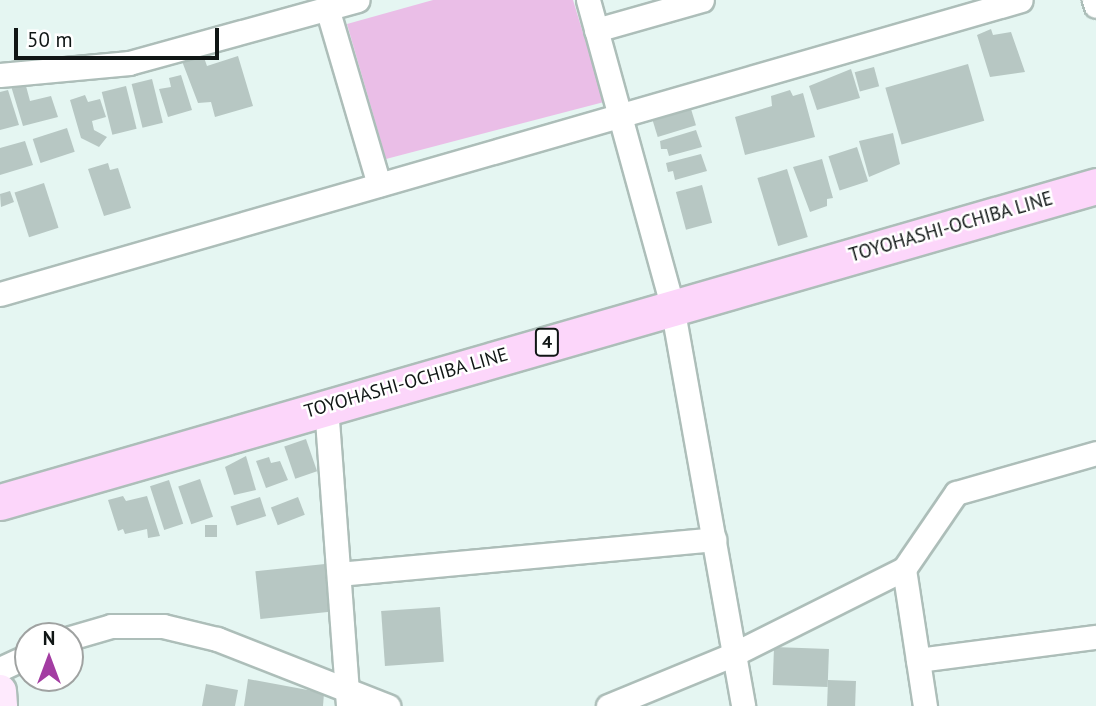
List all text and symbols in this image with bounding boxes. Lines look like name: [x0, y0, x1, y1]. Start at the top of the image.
scale bar: [18, 14, 222, 58]
text: 50 m: [27, 26, 73, 53]
street label: TOYOHASHI-OCHIBA LINE: [846, 187, 1056, 267]
road number: 4: [535, 328, 559, 356]
street label: TOYOHASHI-OCHIBA LINE: [301, 343, 511, 423]
north arrow: [14, 622, 84, 692]
text: N: [43, 626, 55, 650]

